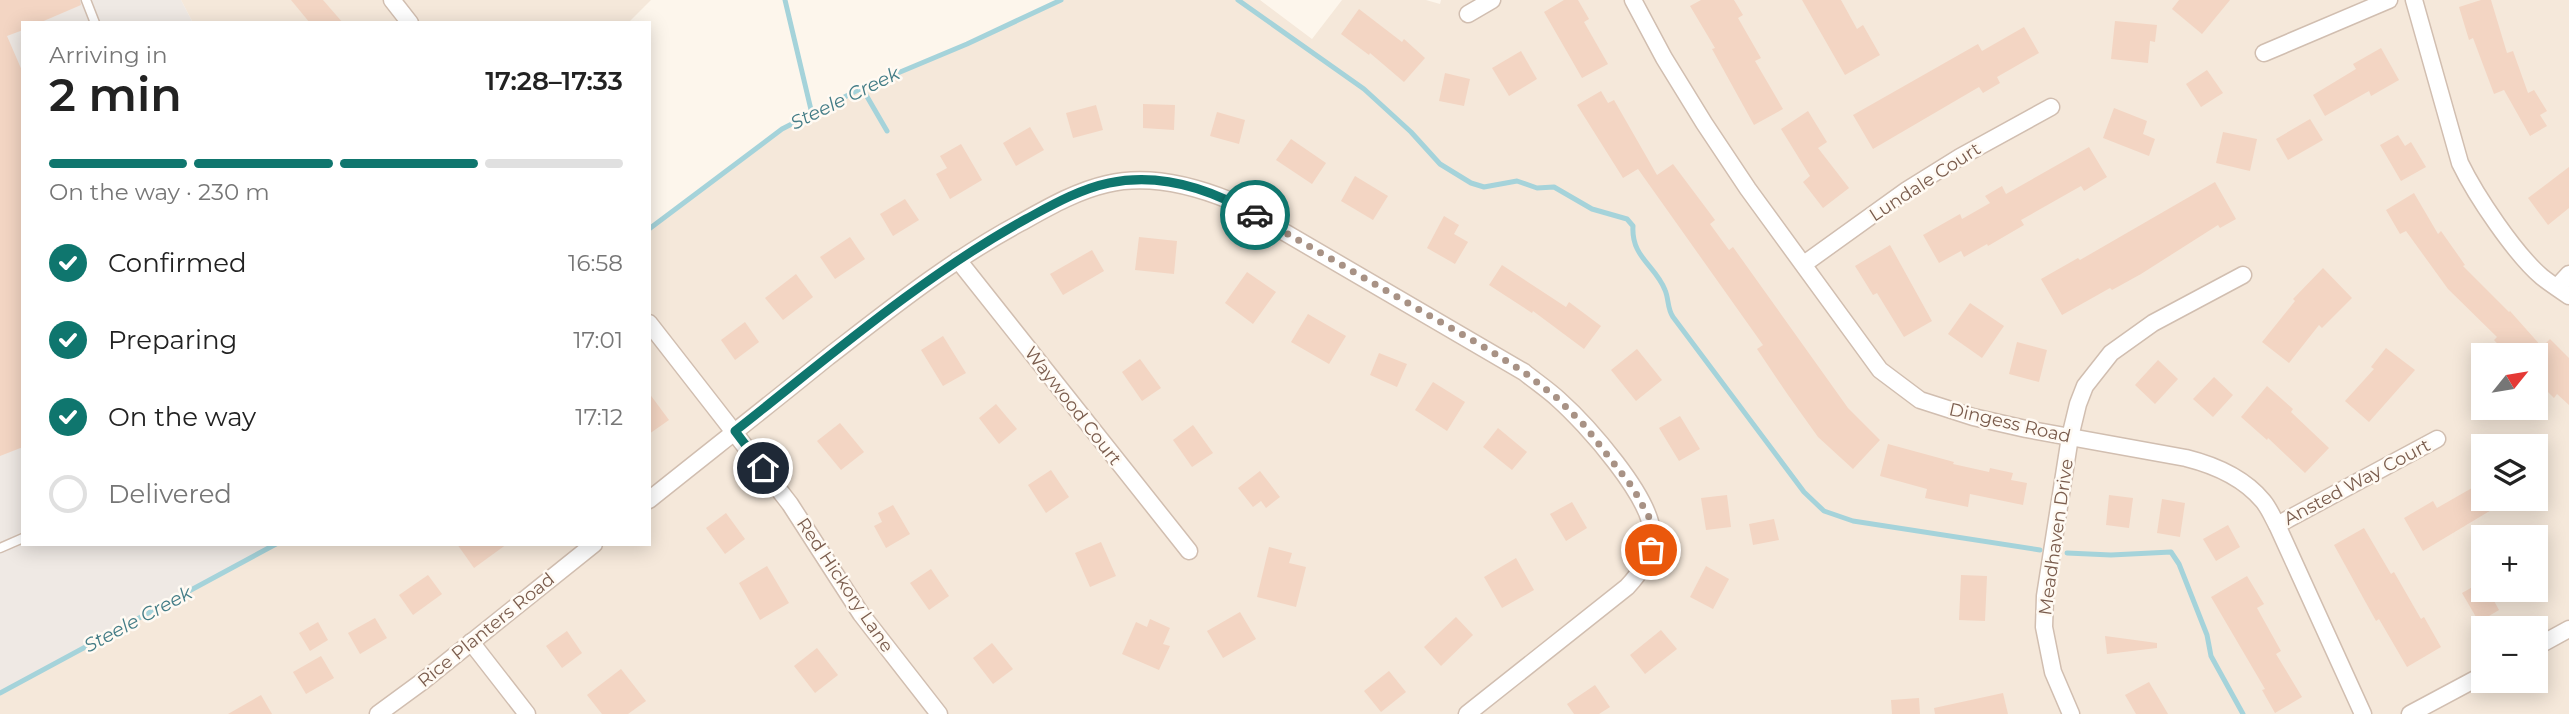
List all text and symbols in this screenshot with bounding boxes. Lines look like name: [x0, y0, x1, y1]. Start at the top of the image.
text: Arriving in: [49, 41, 168, 69]
water label: Steele Creek: [787, 61, 904, 134]
text: 17:28–17:33: [485, 65, 623, 97]
text: 2 min: [49, 66, 182, 123]
street label: Lundale Court: [1865, 138, 1985, 226]
text: On the way · 230 m: [49, 178, 270, 206]
courier: [1220, 180, 1290, 250]
icon: car: [1236, 196, 1274, 234]
icon: check: [49, 244, 87, 282]
text: Confirmed: [108, 247, 247, 279]
text: 16:58: [568, 249, 623, 277]
icon: check: [49, 321, 87, 359]
text: Preparing: [108, 324, 237, 356]
text: 17:01: [573, 326, 623, 354]
street label: Waywood Court: [1020, 342, 1126, 470]
north arrow: [2471, 343, 2548, 420]
map controls: [2471, 343, 2548, 693]
icon: check: [49, 398, 87, 436]
street label: Dingess Road: [1947, 398, 2073, 448]
text: On the way: [108, 401, 256, 433]
text: 17:12: [575, 403, 623, 431]
street label: Ansted Way Court: [2280, 434, 2434, 530]
button: layers: [2471, 434, 2548, 511]
pin: [733, 438, 793, 498]
icon: home: [744, 449, 782, 487]
street label: Meadhaven Drive: [2034, 457, 2078, 617]
text: Delivered: [108, 478, 232, 510]
street label: Red Hickory Lane: [792, 513, 898, 657]
pin: [1621, 520, 1681, 580]
button: +: [2471, 525, 2548, 602]
icon: bag: [1632, 531, 1670, 569]
street label: Rice Planters Road: [413, 568, 559, 692]
water label: Steele Creek: [80, 581, 196, 657]
button: −: [2471, 616, 2548, 693]

